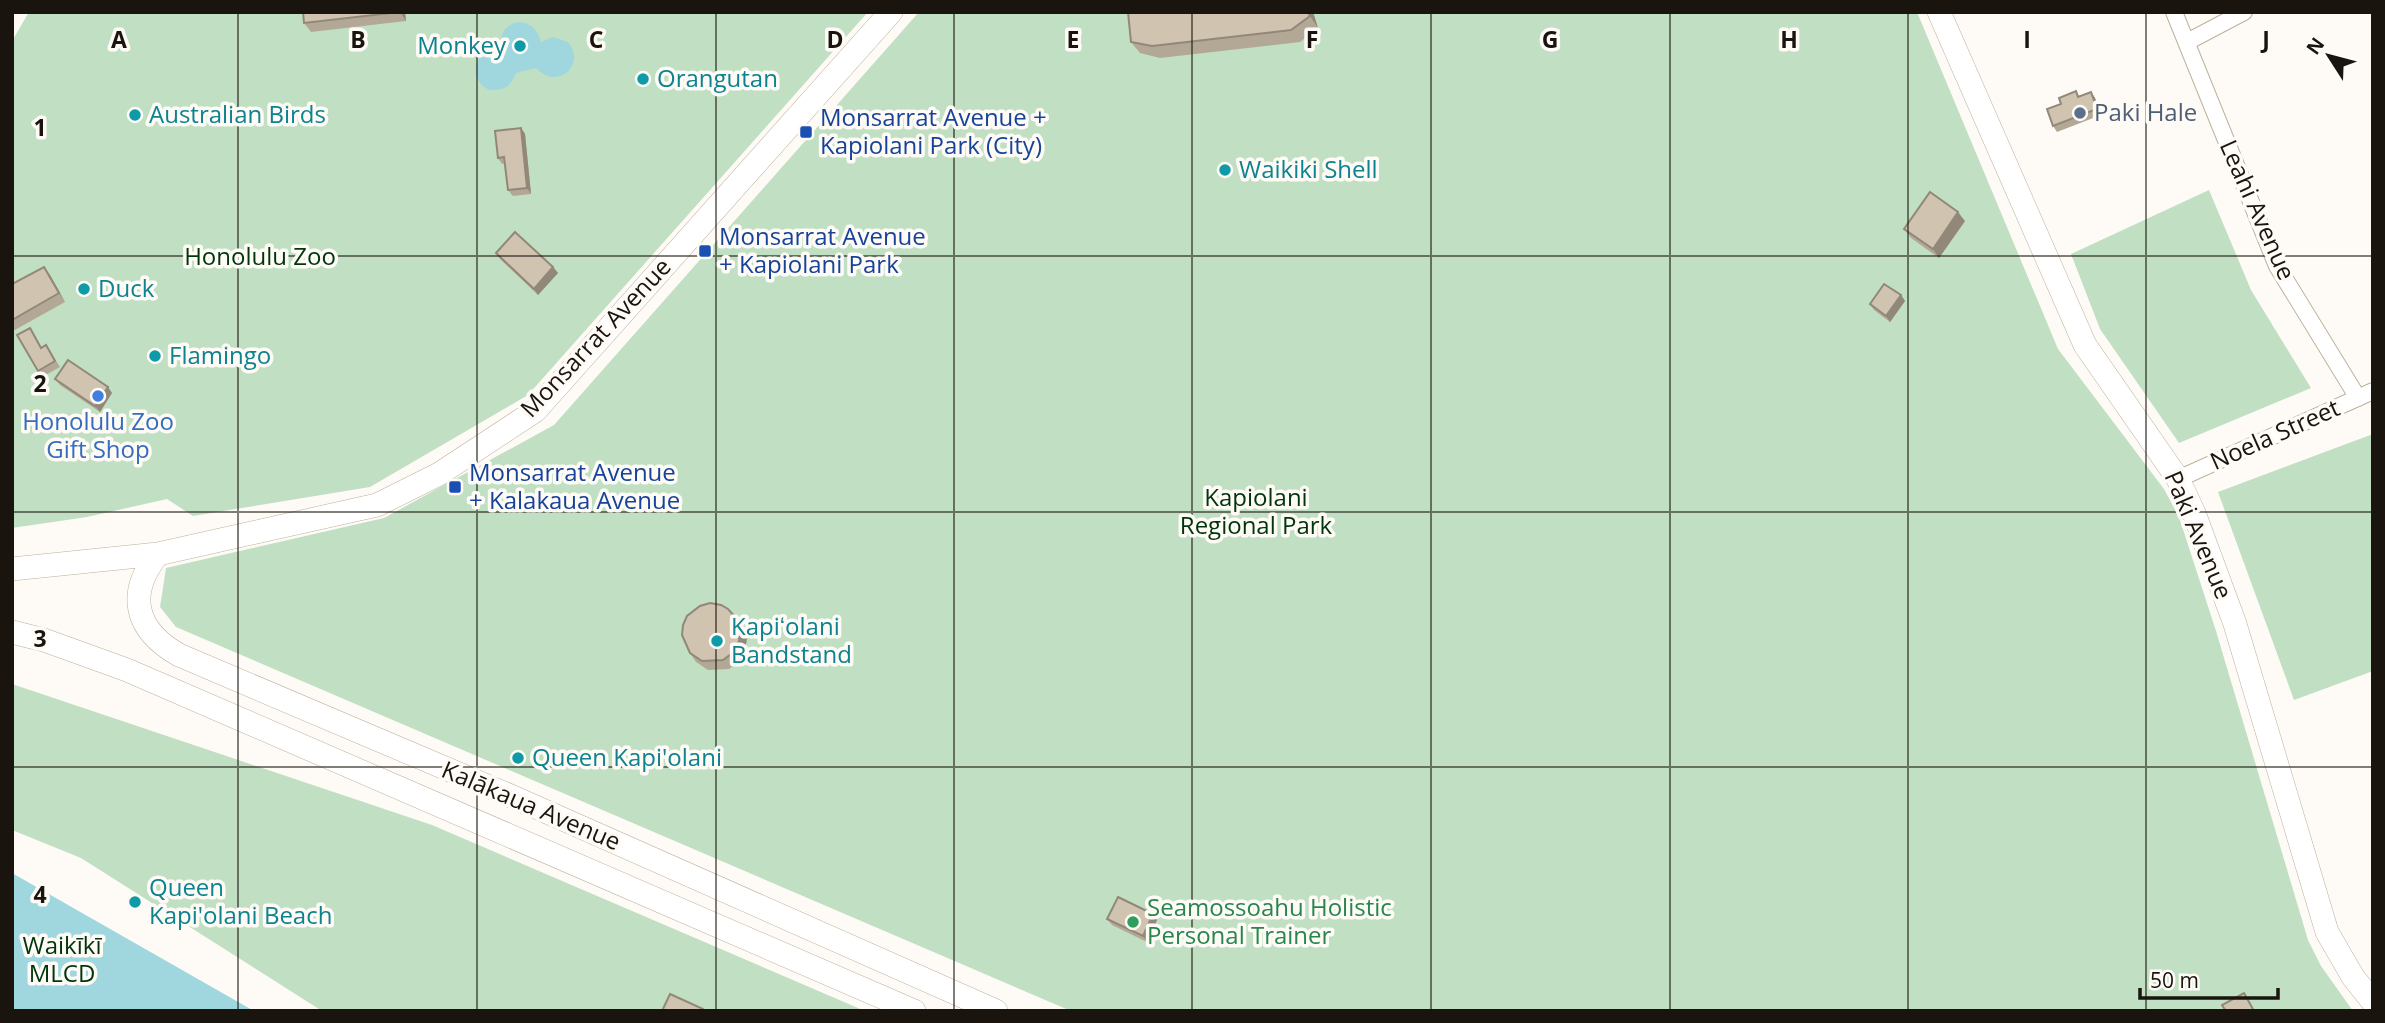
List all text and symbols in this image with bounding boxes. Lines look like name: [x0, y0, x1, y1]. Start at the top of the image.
north arrow: [2294, 21, 2364, 91]
text: A: [111, 23, 127, 55]
text: B: [350, 23, 366, 55]
text: C: [589, 23, 603, 55]
text: D: [826, 23, 844, 55]
text: E: [1067, 23, 1079, 55]
text: F: [1306, 23, 1318, 55]
text: G: [1542, 23, 1558, 55]
text: H: [1780, 23, 1798, 55]
text: I: [2023, 23, 2031, 55]
text: J: [2260, 23, 2270, 55]
place label: Monkey: [417, 28, 507, 61]
text: N: [2300, 32, 2330, 60]
marker: Monkey: [512, 38, 528, 54]
place label: Orangutan: [657, 61, 778, 94]
marker: Orangutan: [635, 71, 651, 87]
place label: Paki Hale: [2094, 95, 2197, 128]
place label: Australian Birds: [149, 97, 326, 130]
place label: Monsarrat Avenue + Kapiolani Park (City): [820, 100, 1047, 161]
marker: Paki Hale: [2072, 105, 2088, 121]
marker: Australian Birds: [127, 107, 143, 123]
text: 1: [33, 111, 47, 143]
marker: Monsarrat Avenue + Kapiolani Park (City): [798, 124, 814, 140]
street label: Leahi Avenue: [2213, 134, 2304, 285]
place label: Waikiki Shell: [1239, 152, 1378, 185]
marker: Waikiki Shell: [1217, 162, 1233, 178]
place label: Monsarrat Avenue + Kapiolani Park: [719, 219, 926, 280]
park label: Honolulu Zoo: [184, 239, 336, 272]
marker: Monsarrat Avenue + Kapiolani Park: [697, 243, 713, 259]
street label: Monsarrat Avenue: [512, 250, 677, 424]
place label: Duck: [98, 271, 155, 304]
marker: Duck: [76, 281, 92, 297]
place label: Flamingo: [169, 338, 271, 371]
marker: Flamingo: [147, 348, 163, 364]
text: 2: [33, 367, 47, 399]
marker: Honolulu Zoo Gift Shop: [90, 388, 106, 404]
street label: Noela Street: [2204, 390, 2344, 477]
place label: Honolulu Zoo Gift Shop: [22, 404, 174, 465]
place label: Monsarrat Avenue + Kalakaua Avenue: [469, 455, 680, 516]
street label: Paki Avenue: [2158, 465, 2241, 604]
marker: Monsarrat Avenue + Kalakaua Avenue: [447, 479, 463, 495]
park label: Kapiolani Regional Park: [1180, 480, 1333, 541]
place label: Kapiʻolani Bandstand: [731, 609, 852, 670]
text: 3: [33, 622, 47, 654]
marker: Kapiʻolani Bandstand: [709, 633, 725, 649]
place label: Queen Kapi'olani: [532, 740, 722, 773]
marker: Queen Kapi'olani: [510, 750, 526, 766]
street label: Kalākaua Avenue: [437, 752, 626, 857]
place label: Queen Kapi'olani Beach: [149, 870, 332, 931]
text: 4: [33, 878, 47, 910]
place label: Seamossoahu Holistic Personal Trainer: [1147, 890, 1392, 951]
marker: Queen Kapi'olani Beach: [127, 894, 143, 910]
marker: Seamossoahu Holistic Personal Trainer: [1125, 914, 1141, 930]
park label: Waikīkī MLCD: [23, 928, 102, 989]
scale bar: [2140, 956, 2278, 1000]
text: 50 m: [2150, 966, 2199, 994]

